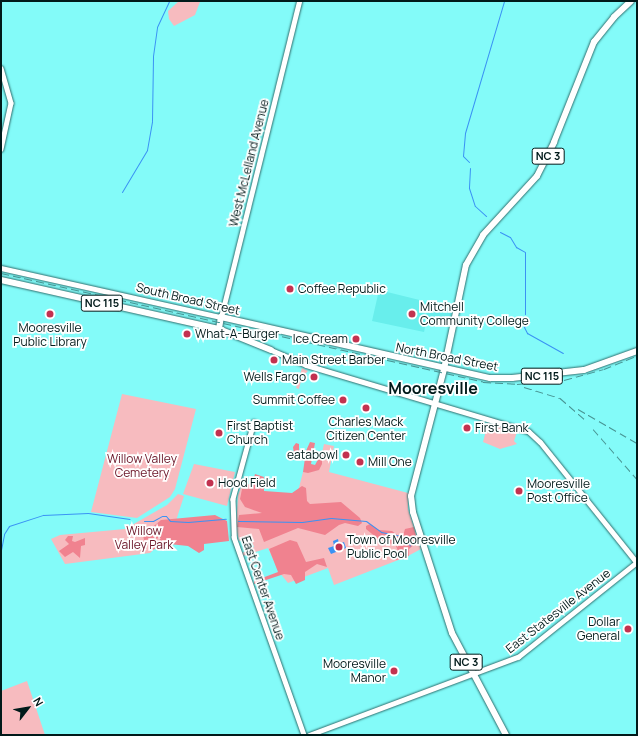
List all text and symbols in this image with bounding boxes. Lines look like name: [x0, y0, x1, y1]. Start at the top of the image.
street label: West McLelland Avenue: [226, 98, 272, 228]
road number: NC 3: [531, 147, 565, 165]
street label: South Broad Street: [135, 280, 241, 318]
place label: Coffee Republic: [298, 282, 386, 296]
marker: Coffee Republic: [285, 284, 295, 294]
road number: NC 115: [80, 294, 124, 312]
place label: Mitchell Community College: [420, 300, 529, 328]
marker: Mooresville Public Library: [45, 309, 55, 319]
marker: Mitchell Community College: [407, 309, 417, 319]
place label: Mooresville Public Library: [13, 321, 87, 349]
place label: What-A-Burger: [195, 327, 279, 341]
marker: What-A-Burger: [182, 329, 192, 339]
place label: Ice Cream: [293, 332, 348, 346]
marker: Ice Cream: [351, 334, 361, 344]
street label: North Broad Street: [395, 340, 499, 374]
place label: Main Street Barber: [282, 353, 386, 367]
marker: Main Street Barber: [269, 355, 279, 365]
road number: NC 115: [520, 367, 564, 385]
place label: Wells Fargo: [243, 370, 306, 384]
marker: Wells Fargo: [309, 372, 319, 382]
district label: Mooresville: [388, 378, 478, 398]
place label: Summit Coffee: [253, 393, 335, 407]
marker: Summit Coffee: [338, 395, 348, 405]
marker: Charles Mack Citizen Center: [361, 403, 371, 413]
place label: Charles Mack Citizen Center: [326, 415, 406, 443]
place label: First Baptist Church: [227, 419, 293, 447]
place label: First Bank: [475, 421, 529, 435]
marker: First Bank: [462, 423, 472, 433]
marker: First Baptist Church: [214, 428, 224, 438]
place label: eatabowl: [287, 448, 338, 462]
marker: eatabowl: [341, 450, 351, 460]
park label: Willow Valley Cemetery: [107, 452, 177, 480]
place label: Mill One: [368, 455, 412, 469]
marker: Mill One: [355, 457, 365, 467]
place label: Hood Field: [218, 476, 276, 490]
place label: Mooresville Post Office: [527, 477, 590, 505]
marker: Hood Field: [205, 478, 215, 488]
marker: Mooresville Post Office: [514, 486, 524, 496]
park label: Willow Valley Park: [115, 524, 173, 552]
place label: Town of Mooresville Public Pool: [347, 533, 456, 561]
street label: East Center Avenue: [238, 534, 288, 642]
marker: Town of Mooresville Public Pool: [334, 542, 344, 552]
street label: East Statesville Avenue: [503, 566, 613, 656]
place label: Dollar General: [577, 615, 620, 643]
marker: Dollar General: [623, 624, 633, 634]
road number: NC 3: [449, 653, 483, 671]
place label: Mooresville Manor: [323, 657, 386, 685]
marker: Mooresville Manor: [389, 666, 399, 676]
north arrow: [8, 688, 48, 728]
text: N: [30, 694, 47, 709]

